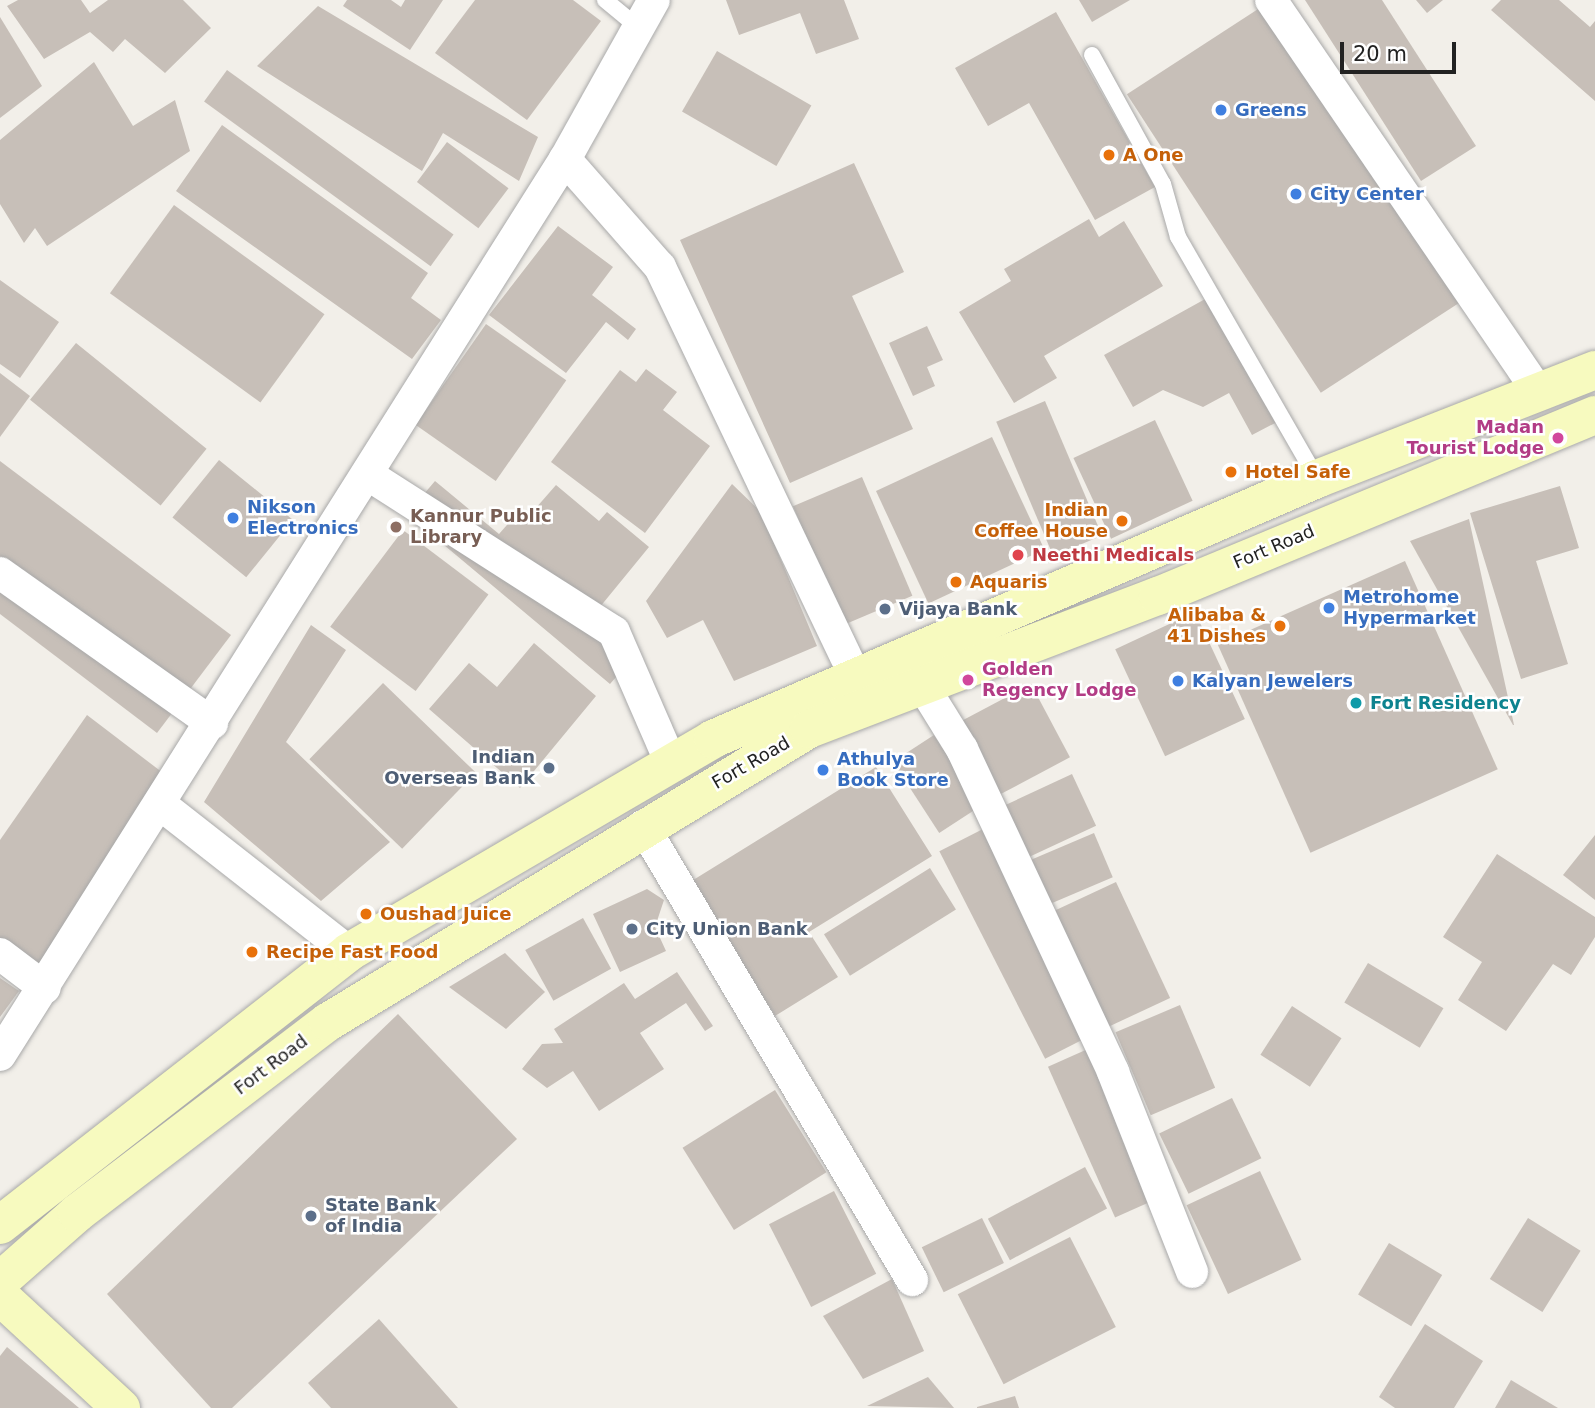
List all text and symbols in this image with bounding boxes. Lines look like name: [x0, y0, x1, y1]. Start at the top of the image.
scale bar: [1343, 28, 1458, 72]
text: 20 m: [1353, 42, 1407, 66]
place label: Greens: [1235, 99, 1307, 121]
marker: Greens: [1213, 102, 1229, 118]
place label: A One: [1123, 144, 1184, 166]
marker: A One: [1101, 147, 1117, 163]
place label: City Center: [1310, 183, 1424, 205]
marker: City Center: [1288, 186, 1304, 202]
place label: Madan Tourist Lodge: [1406, 417, 1544, 460]
marker: Madan Tourist Lodge: [1550, 430, 1566, 446]
place label: Hotel Safe: [1245, 461, 1351, 483]
marker: Hotel Safe: [1223, 464, 1239, 480]
place label: Nikson Electronics: [247, 497, 359, 540]
place label: Indian Coffee House: [974, 500, 1108, 542]
place label: Kannur Public Library: [410, 506, 552, 548]
marker: Nikson Electronics: [225, 510, 241, 526]
marker: Indian Coffee House: [1114, 513, 1130, 529]
marker: Kannur Public Library: [388, 519, 404, 535]
street label: Fort Road: [1230, 520, 1318, 574]
place label: Neethi Medicals: [1032, 544, 1194, 566]
marker: Neethi Medicals: [1010, 547, 1026, 563]
place label: Aquaris: [970, 571, 1048, 593]
marker: Aquaris: [948, 574, 964, 590]
place label: Metrohome Hypermarket: [1343, 587, 1476, 630]
place label: Vijaya Bank: [899, 598, 1017, 620]
marker: Metrohome Hypermarket: [1321, 600, 1337, 616]
marker: Vijaya Bank: [877, 601, 893, 617]
place label: Alibaba & 41 Dishes: [1167, 605, 1266, 648]
marker: Alibaba & 41 Dishes: [1272, 618, 1288, 634]
place label: Golden Regency Lodge: [982, 659, 1136, 702]
place label: Kalyan Jewelers: [1192, 670, 1353, 692]
marker: Golden Regency Lodge: [960, 672, 976, 688]
marker: Kalyan Jewelers: [1170, 673, 1186, 689]
place label: Fort Residency: [1370, 692, 1521, 714]
marker: Fort Residency: [1348, 695, 1364, 711]
street label: Fort Road: [708, 732, 794, 794]
place label: Indian Overseas Bank: [384, 747, 535, 790]
place label: Athulya Book Store: [837, 749, 949, 792]
marker: Indian Overseas Bank: [541, 760, 557, 776]
marker: Athulya Book Store: [815, 762, 831, 778]
place label: Oushad Juice: [380, 903, 512, 925]
marker: Oushad Juice: [358, 906, 374, 922]
place label: City Union Bank: [646, 918, 808, 940]
marker: City Union Bank: [624, 921, 640, 937]
place label: Recipe Fast Food: [266, 941, 438, 963]
marker: Recipe Fast Food: [244, 944, 260, 960]
street label: Fort Road: [230, 1030, 312, 1100]
place label: State Bank of India: [325, 1195, 436, 1238]
marker: State Bank of India: [303, 1208, 319, 1224]

